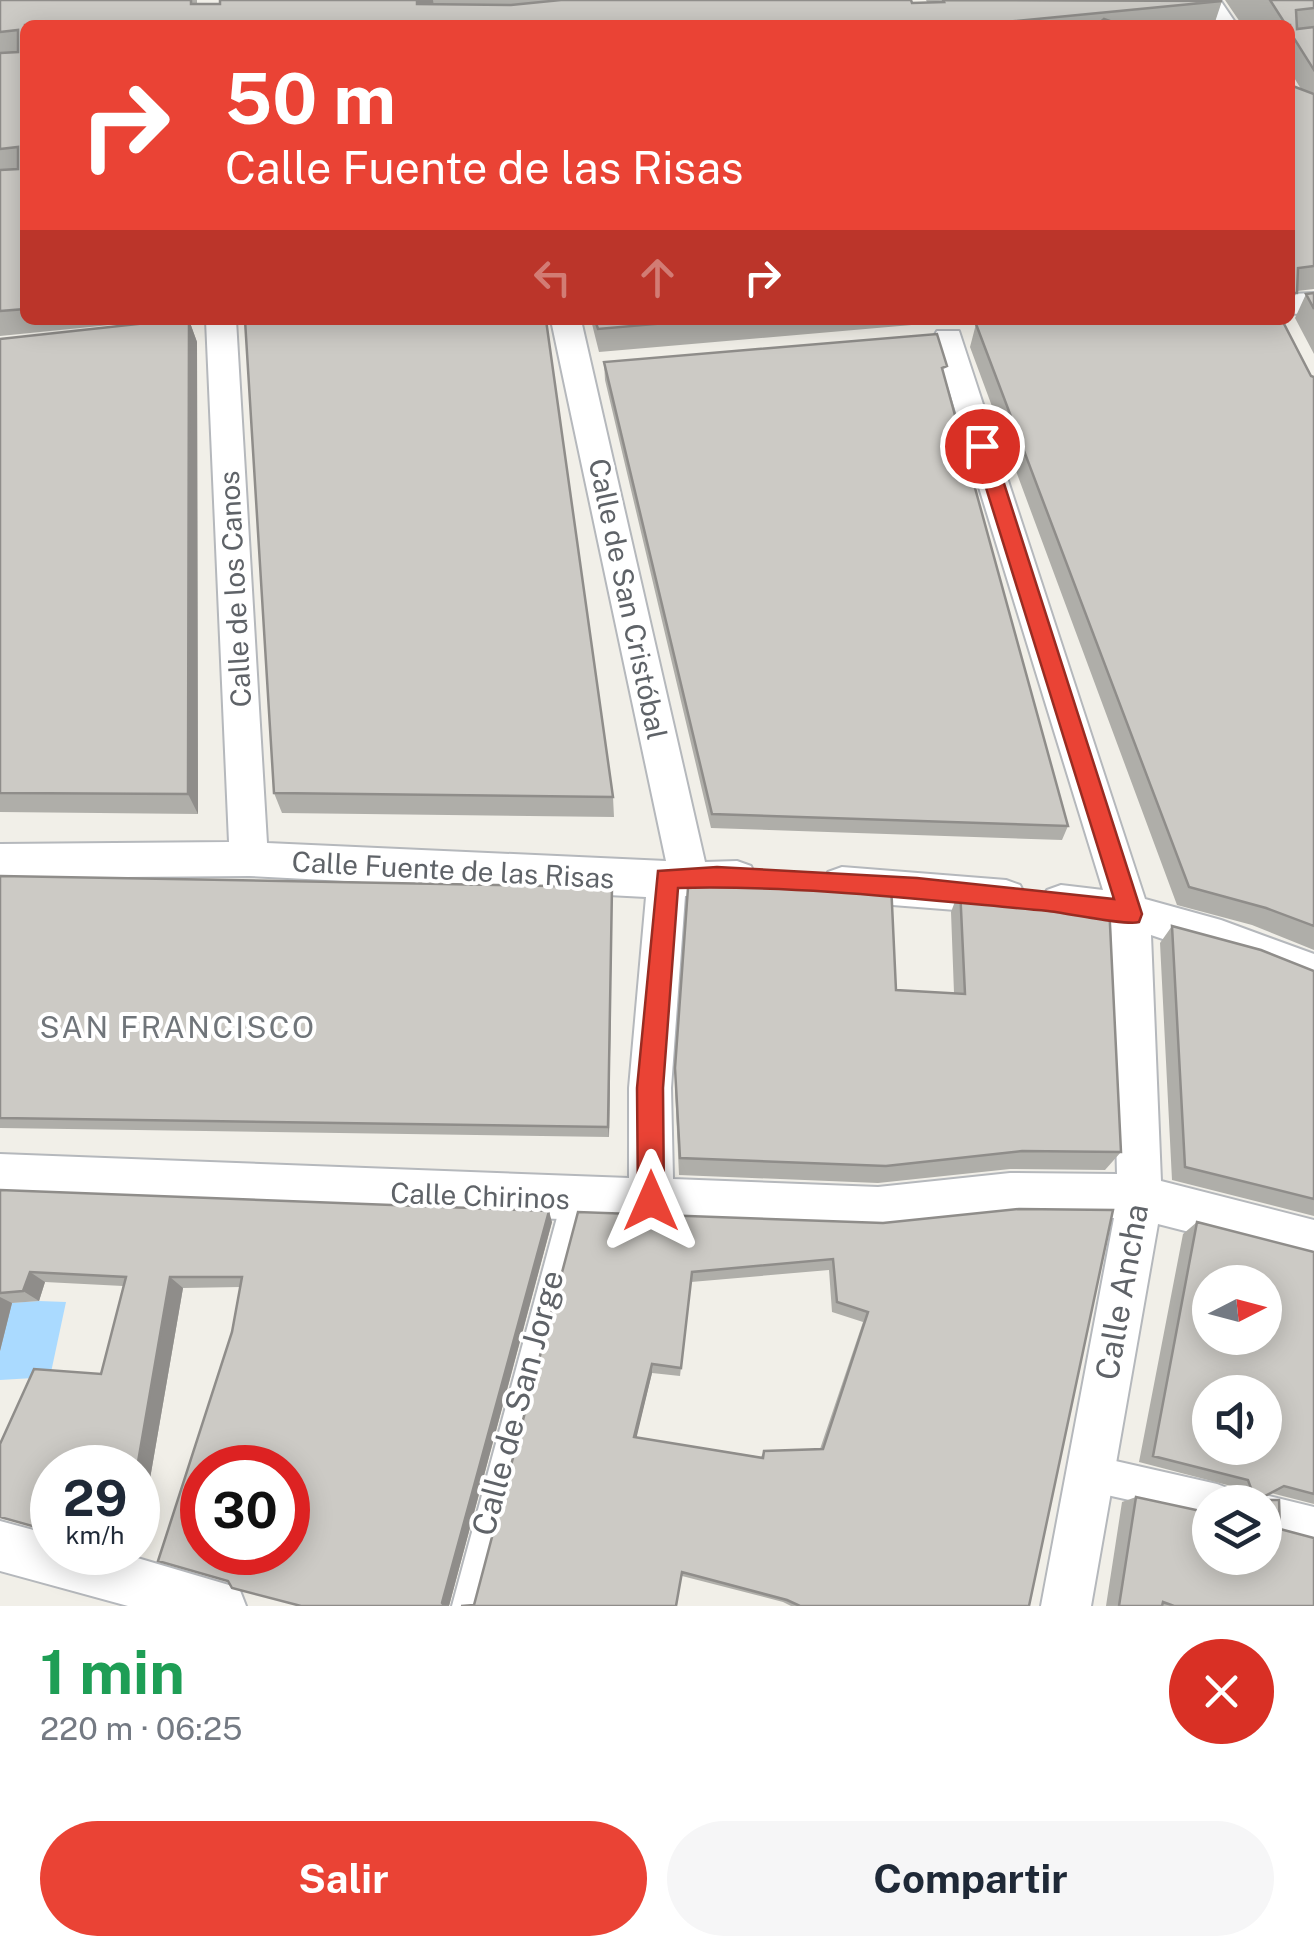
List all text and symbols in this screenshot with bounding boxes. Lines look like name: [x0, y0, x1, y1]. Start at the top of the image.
text: 50 m: [225, 57, 396, 140]
icon: right: [60, 60, 190, 190]
text: Calle Fuente de las Risas: [225, 141, 744, 194]
icon: left: [525, 250, 580, 305]
icon: ahead: [630, 250, 685, 305]
icon: right: [735, 250, 790, 305]
pin: [940, 404, 1025, 489]
icon: arrive: [955, 419, 1010, 474]
street label: Calle de San Cristóbal: [583, 455, 674, 743]
street label: Calle de los Canos: [212, 470, 257, 708]
street label: Calle Fuente de las Risas: [291, 845, 615, 894]
district label: SAN FRANCISCO: [40, 1009, 316, 1045]
position arrow: [599, 1149, 703, 1253]
street label: Calle Chirinos: [390, 1176, 570, 1215]
street label: Calle Ancha: [1088, 1201, 1155, 1383]
north arrow: [1192, 1265, 1282, 1355]
map controls: [1192, 1265, 1282, 1575]
street label: Calle de San Jorge: [464, 1266, 571, 1540]
button: sound: [1192, 1375, 1282, 1465]
speed limit sign: 30: [180, 1445, 310, 1575]
text: 29: [63, 1468, 127, 1527]
button: layers: [1192, 1485, 1282, 1575]
text: km/h: [66, 1520, 124, 1550]
text: 1 min: [40, 1637, 185, 1708]
button: close: [1169, 1639, 1274, 1744]
text: 220 m · 06:25: [40, 1710, 243, 1747]
button: Salir: [40, 1821, 647, 1936]
button: Compartir: [667, 1821, 1274, 1936]

